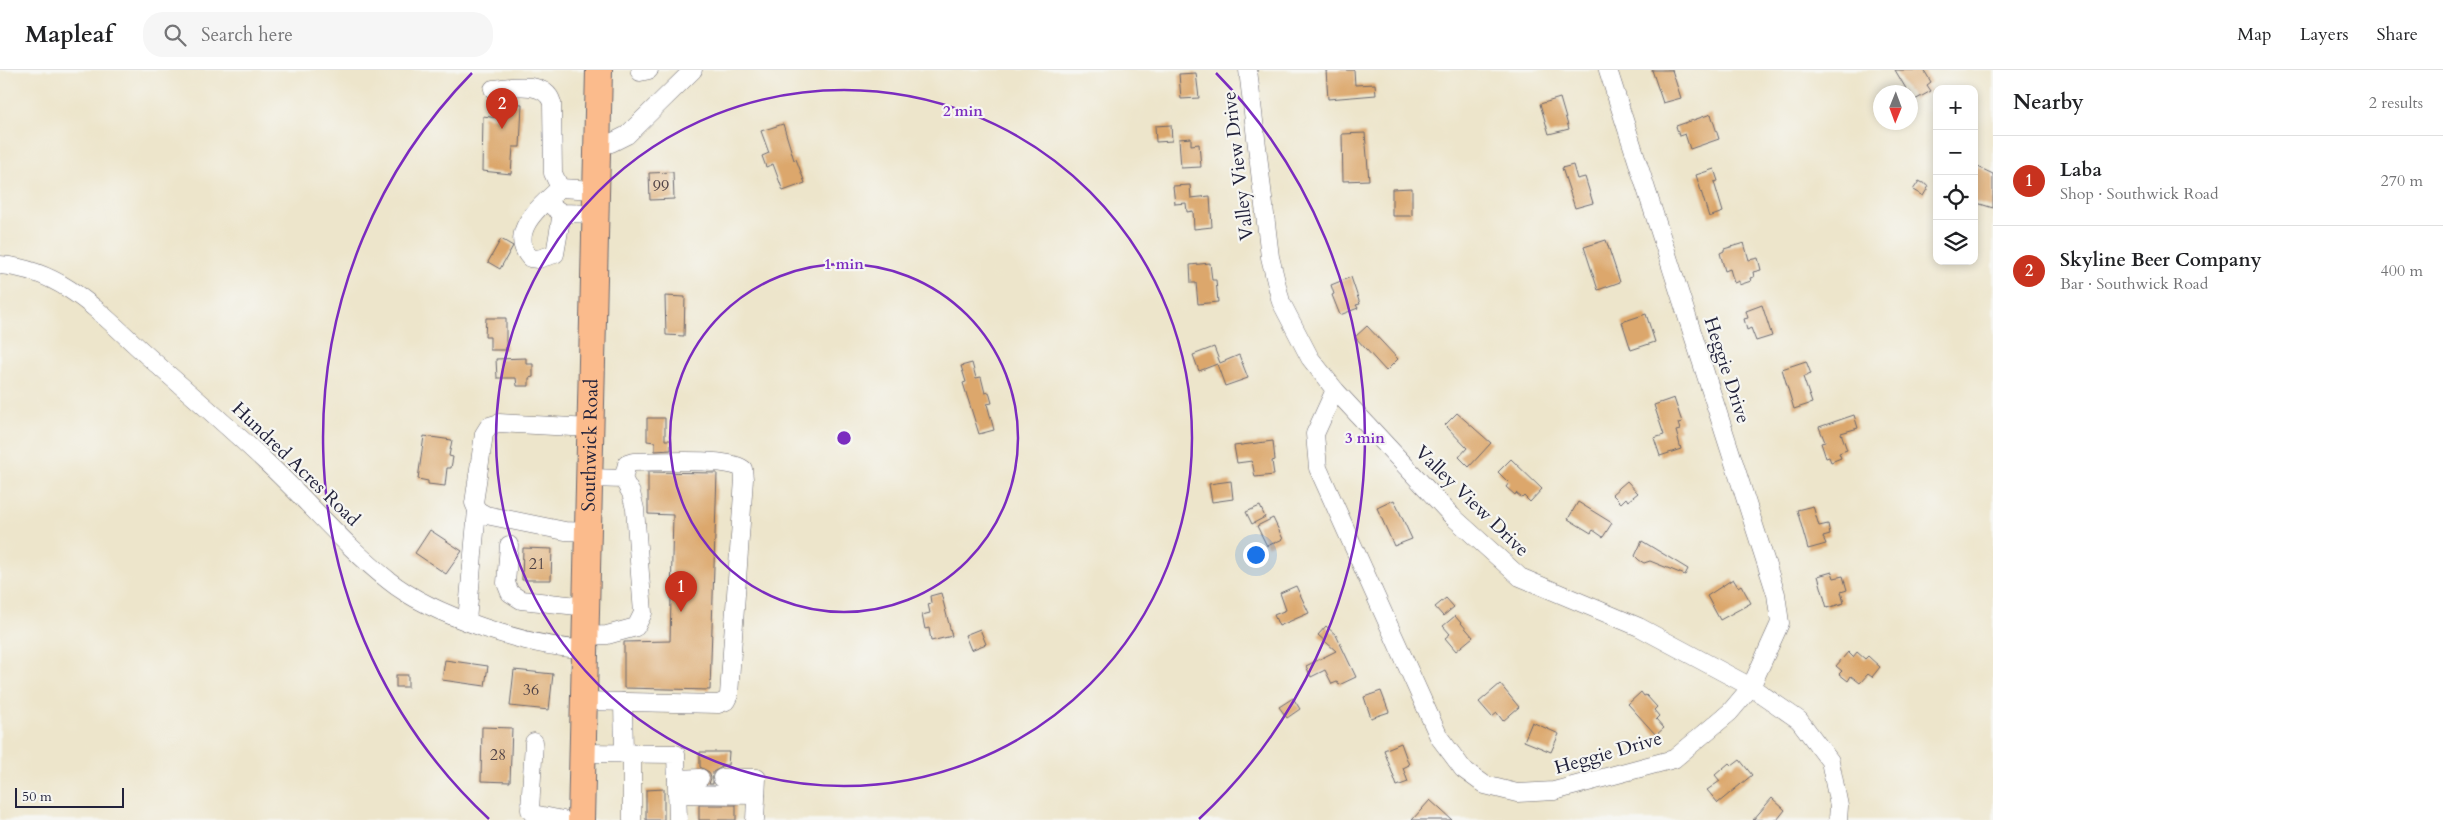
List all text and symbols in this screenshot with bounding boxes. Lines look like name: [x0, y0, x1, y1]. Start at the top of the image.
search box: [143, 12, 493, 57]
text: Mapleaf: [25, 18, 113, 51]
icon: search: [161, 21, 189, 49]
text: Search here: [201, 22, 293, 48]
text: Map: [2237, 22, 2272, 47]
text: Layers: [2300, 22, 2349, 47]
text: Share: [2377, 22, 2418, 47]
north arrow: [1873, 85, 1918, 130]
map controls: [1933, 85, 1978, 265]
button: +: [1933, 85, 1978, 130]
pin: 2: [486, 88, 518, 129]
text: Nearby: [2013, 88, 2084, 117]
street label: Valley View Drive: [1216, 90, 1260, 242]
text: 2 results: [2369, 92, 2423, 114]
text: 2 min: [943, 101, 983, 121]
button: −: [1933, 130, 1978, 175]
text: Laba: [2060, 157, 2102, 183]
text: 1: [2025, 170, 2033, 192]
text: 270 m: [2381, 170, 2423, 192]
house number: 99: [653, 175, 669, 197]
button: locate: [1933, 175, 1978, 220]
text: Shop · Southwick Road: [2060, 183, 2219, 205]
button: layers: [1933, 220, 1978, 265]
text: Skyline Beer Company: [2060, 247, 2262, 273]
text: 1 min: [824, 254, 864, 274]
text: 2: [2025, 260, 2033, 282]
text: 400 m: [2381, 260, 2423, 282]
text: Bar · Southwick Road: [2060, 273, 2208, 295]
street label: Heggie Drive: [1698, 313, 1756, 427]
street label: Southwick Road: [575, 378, 605, 512]
street label: Hundred Acres Road: [226, 396, 366, 532]
text: 3 min: [1345, 428, 1385, 448]
centre of rings: [835, 429, 853, 447]
street label: Valley View Drive: [1409, 440, 1535, 562]
your location: [1243, 542, 1269, 568]
house number: 21: [529, 553, 545, 575]
pin: 1: [665, 571, 697, 612]
house number: 36: [523, 679, 539, 701]
street label: Heggie Drive: [1551, 725, 1665, 781]
house number: 28: [490, 744, 506, 766]
scale bar: [15, 785, 124, 808]
text: 50 m: [22, 787, 52, 806]

